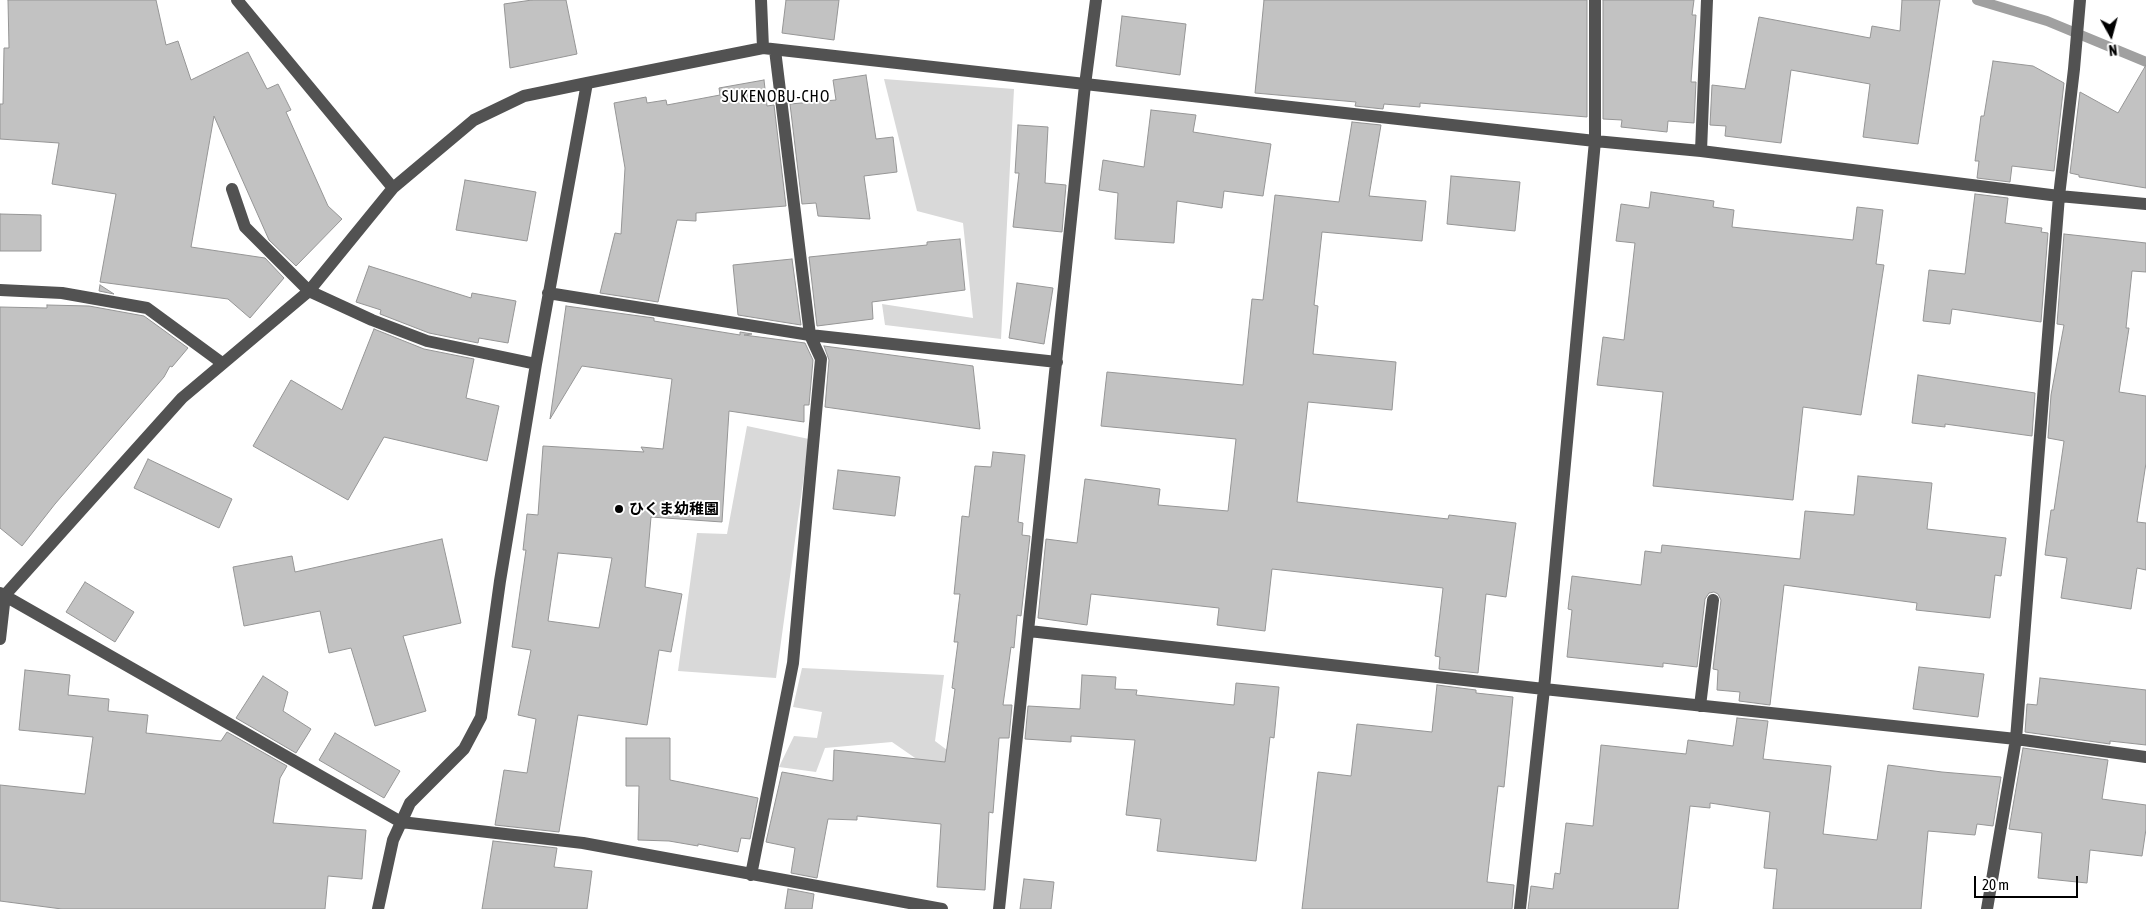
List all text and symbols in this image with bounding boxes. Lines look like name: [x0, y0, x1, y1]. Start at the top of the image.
north arrow: [2086, 10, 2136, 60]
text: N: [2108, 41, 2118, 58]
district label: SUKENOBU-CHO: [720, 87, 832, 107]
place label: ひくま幼稚園: [629, 500, 719, 518]
marker: ひくま幼稚園: [613, 503, 625, 515]
scale bar: [1976, 866, 2080, 898]
text: 20 m: [1982, 876, 2009, 893]

